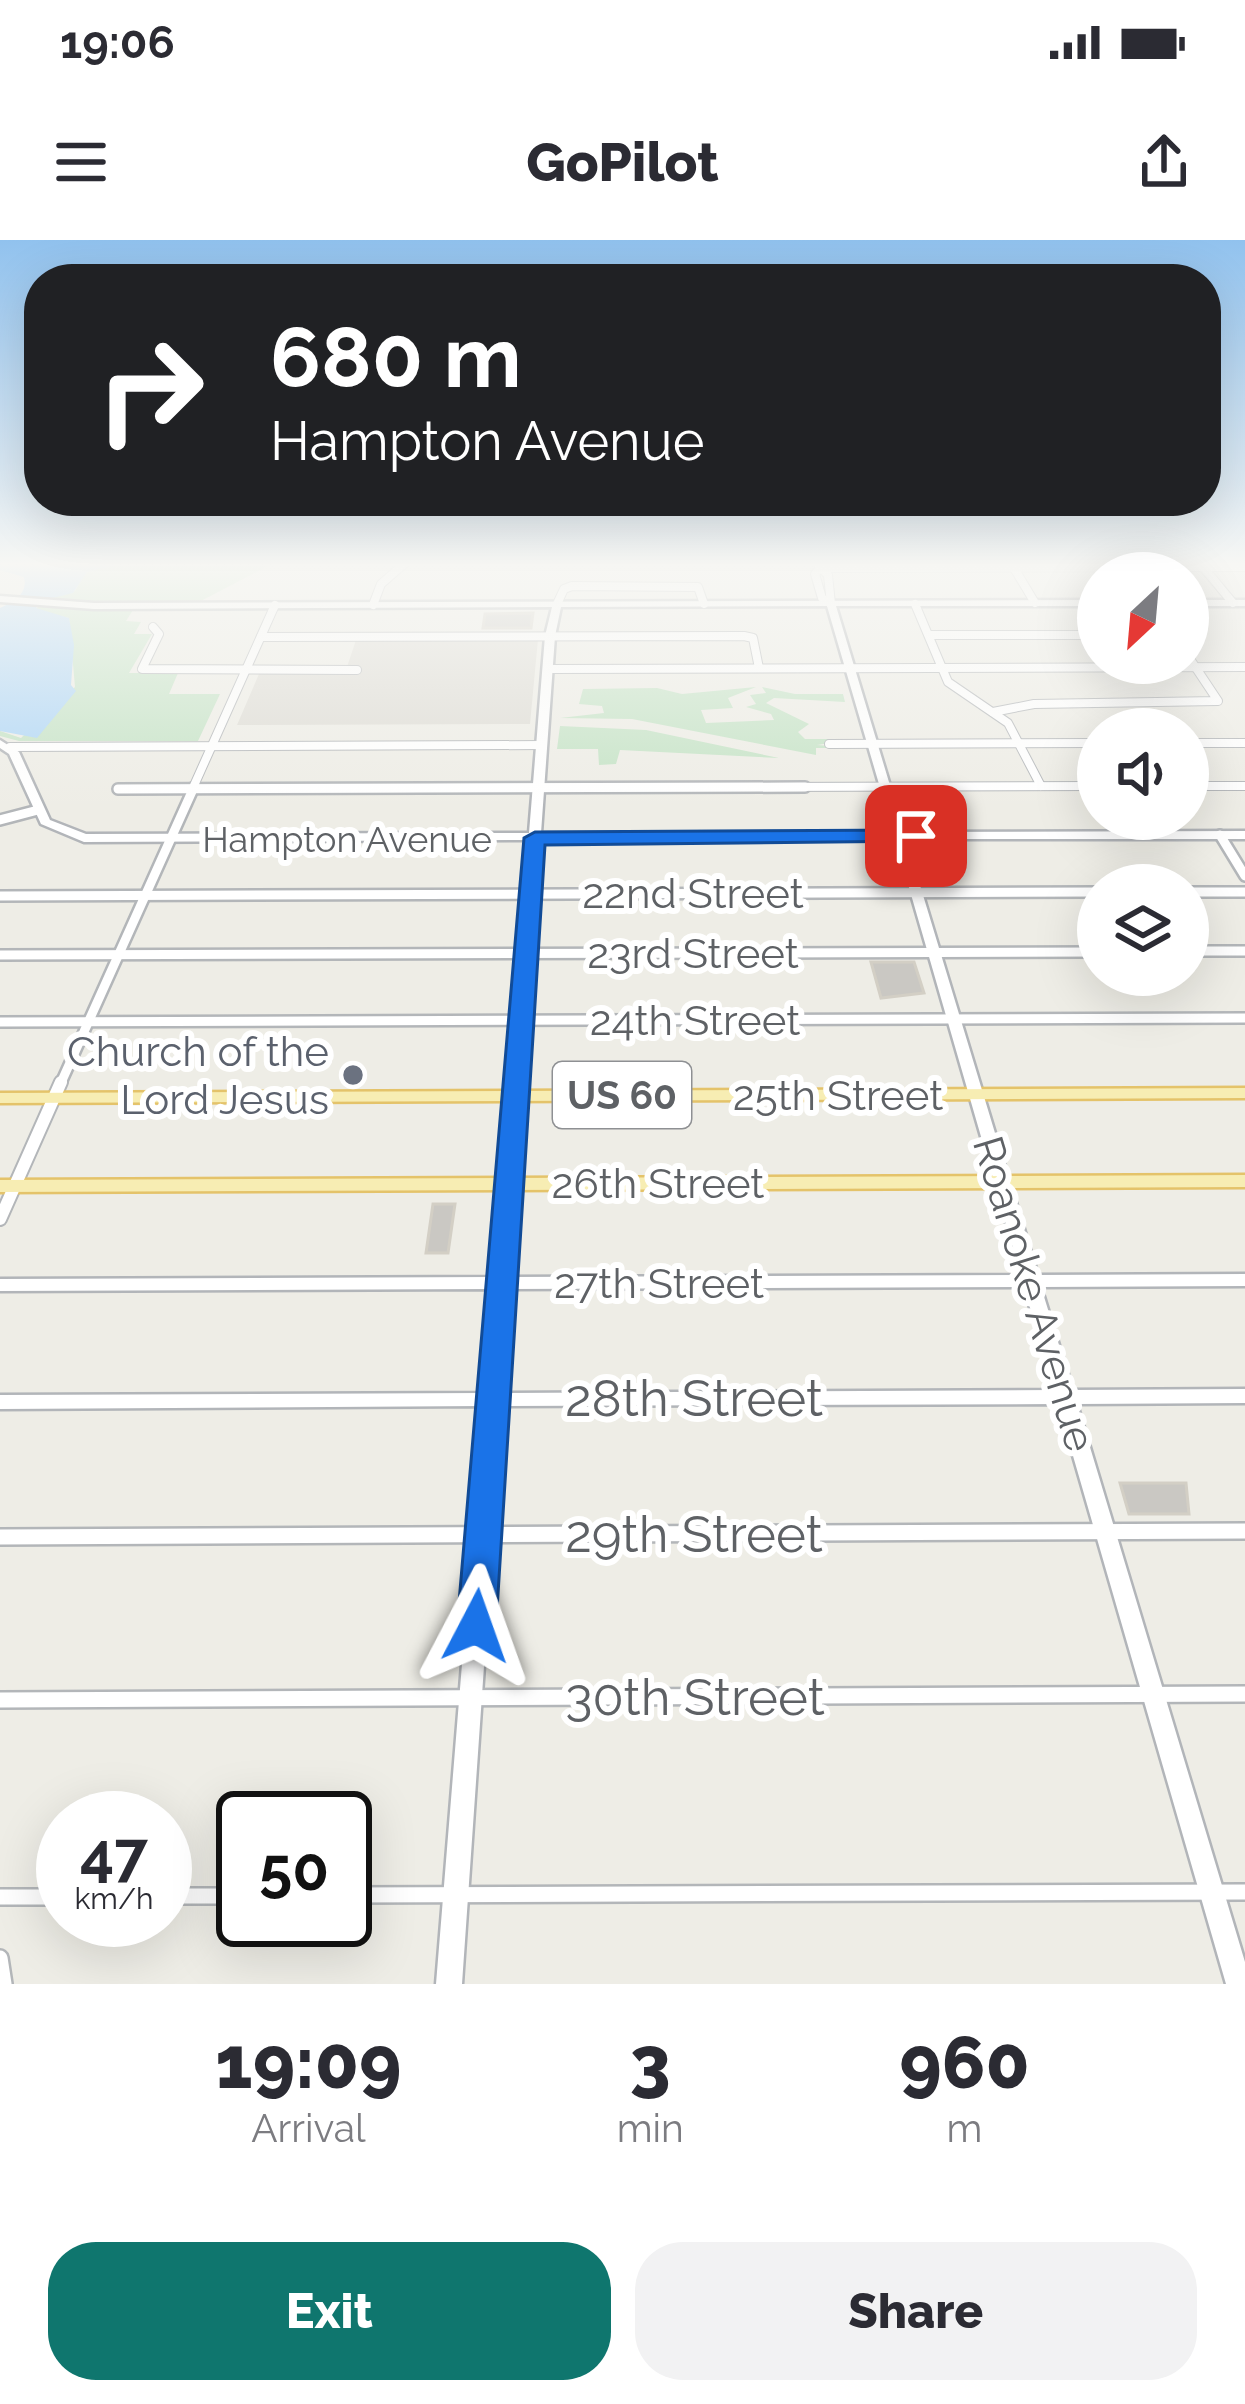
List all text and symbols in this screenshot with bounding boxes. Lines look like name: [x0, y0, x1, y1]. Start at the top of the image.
text: 19:06: [60, 16, 175, 69]
icon: menu: [48, 129, 114, 195]
icon: share: [1131, 129, 1197, 195]
text: GoPilot: [526, 130, 719, 194]
text: 680 m: [270, 308, 522, 407]
icon: right: [72, 312, 228, 468]
text: Hampton Avenue: [270, 409, 704, 473]
north arrow: [1077, 552, 1209, 684]
map controls: [1077, 552, 1209, 996]
button: sound: [1077, 708, 1209, 840]
pin: [865, 785, 967, 887]
icon: arrive: [883, 803, 949, 869]
street label: Hampton Avenue: [202, 818, 492, 860]
button: layers: [1077, 864, 1209, 996]
street label: 22nd Street: [582, 869, 804, 918]
street label: 23rd Street: [587, 929, 799, 978]
street label: 24th Street: [590, 996, 800, 1045]
place label: Church of the Lord Jesus: [67, 1027, 329, 1124]
marker: Church of the Lord Jesus: [340, 1062, 366, 1088]
road number: US 60: [553, 1062, 691, 1128]
street label: 25th Street: [733, 1071, 943, 1120]
street label: Roanoke Avenue: [963, 1131, 1105, 1457]
street label: 26th Street: [552, 1159, 764, 1208]
street label: 27th Street: [554, 1259, 764, 1308]
street label: 28th Street: [565, 1368, 823, 1428]
street label: 29th Street: [565, 1504, 823, 1564]
position arrow: [413, 1563, 539, 1689]
street label: 30th Street: [565, 1667, 825, 1727]
speed limit sign: 50: [216, 1791, 372, 1947]
text: 47: [80, 1819, 148, 1889]
text: km/h: [74, 1881, 154, 1916]
text: 19:09: [215, 2020, 401, 2105]
text: 3: [630, 2020, 671, 2105]
text: 960: [899, 2020, 1030, 2105]
text: Arrival: [251, 2105, 366, 2151]
text: min: [617, 2105, 684, 2151]
text: m: [947, 2105, 982, 2151]
button: Exit: [48, 2242, 611, 2380]
button: Share: [635, 2242, 1197, 2380]

